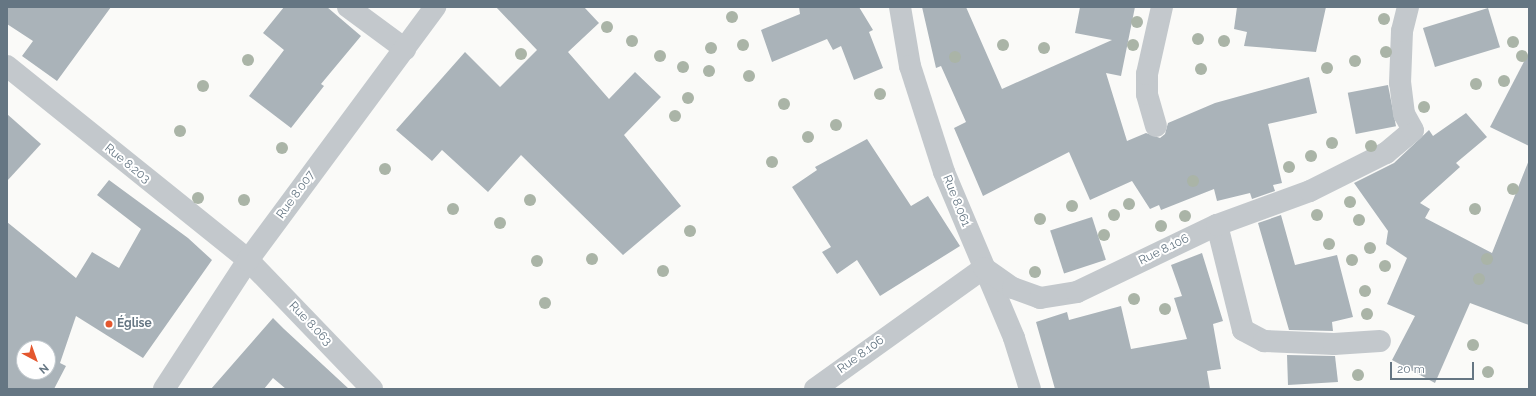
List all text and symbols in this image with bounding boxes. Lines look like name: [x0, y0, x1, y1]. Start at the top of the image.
street label: Rue 8.203: [101, 141, 153, 187]
street label: Rue 8.007: [274, 168, 318, 222]
street label: Rue 8.061: [939, 173, 973, 229]
street label: Rue 8.106: [1137, 232, 1191, 268]
street label: Rue 8.063: [286, 299, 334, 349]
place label: Église: [117, 317, 152, 331]
marker: Église: [104, 319, 114, 329]
street label: Rue 8.106: [835, 333, 887, 377]
north arrow: [16, 340, 56, 380]
scale bar: [1392, 354, 1476, 380]
text: N: [36, 361, 51, 376]
text: 20 m: [1397, 362, 1425, 376]

